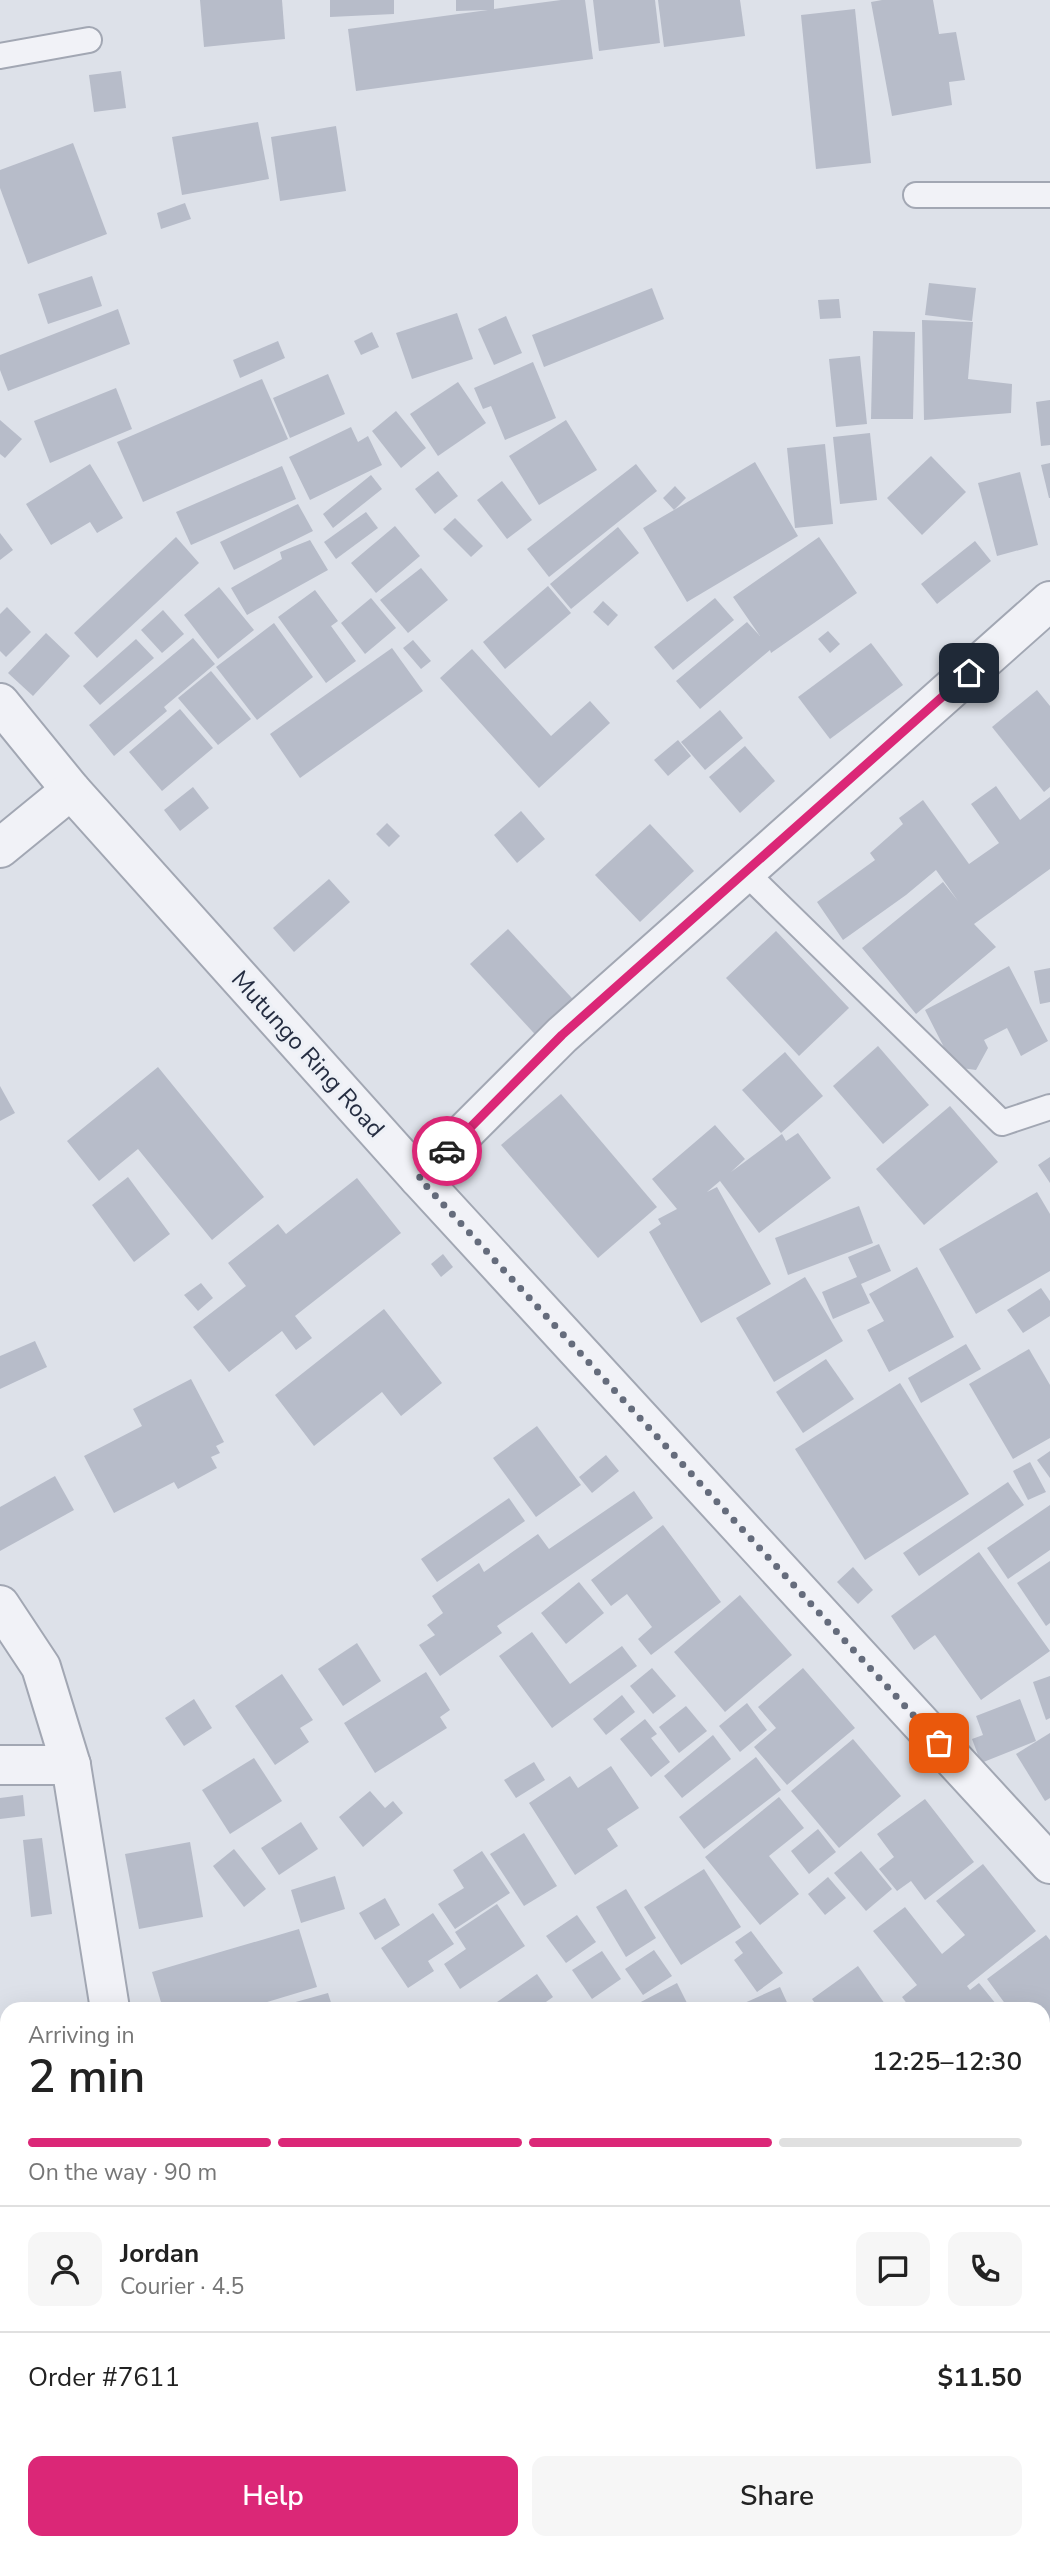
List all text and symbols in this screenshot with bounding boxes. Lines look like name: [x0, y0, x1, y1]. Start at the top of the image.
pin: [939, 643, 999, 703]
icon: home: [950, 654, 988, 692]
street label: Mutungo Ring Road: [224, 964, 392, 1144]
courier: [412, 1116, 482, 1186]
icon: car: [428, 1132, 466, 1170]
pin: [909, 1713, 969, 1773]
icon: bag: [920, 1724, 958, 1762]
text: Arriving in: [28, 2020, 135, 2051]
text: 12:25–12:30: [872, 2044, 1022, 2079]
text: 2 min: [28, 2045, 145, 2108]
text: On the way · 90 m: [28, 2157, 217, 2188]
button: person: [28, 2232, 102, 2306]
button: chat: [856, 2232, 930, 2306]
button: phone: [948, 2232, 1022, 2306]
text: Jordan: [120, 2236, 199, 2271]
text: Courier · 4.5: [120, 2271, 244, 2302]
text: Order #7611: [28, 2360, 180, 2395]
text: $11.50: [938, 2360, 1022, 2395]
button: Help: [28, 2456, 518, 2536]
button: Share: [532, 2456, 1022, 2536]

